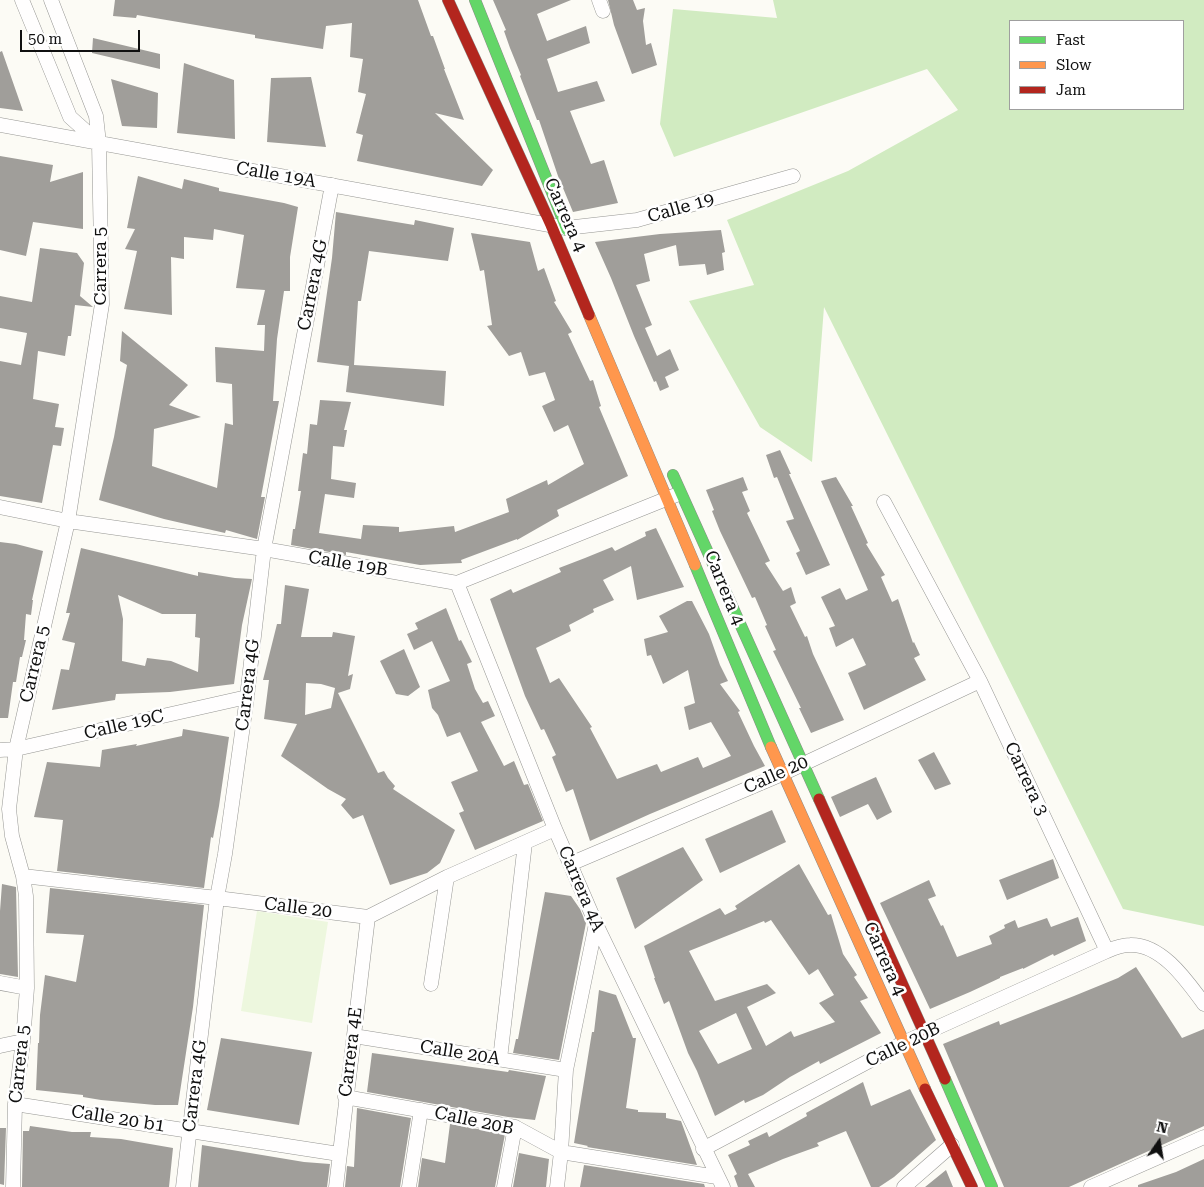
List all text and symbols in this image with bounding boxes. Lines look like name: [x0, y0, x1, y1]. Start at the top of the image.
scale bar: [22, 20, 142, 52]
legend: [1009, 20, 1184, 110]
text: 50 m: [28, 30, 62, 48]
text: Fast: [1056, 31, 1085, 49]
text: Slow: [1056, 56, 1091, 74]
text: Jam: [1056, 81, 1086, 99]
street label: Calle 19A: [234, 157, 318, 193]
street label: Carrera 4: [539, 175, 591, 255]
street label: Calle 19: [645, 188, 717, 228]
street label: Carrera 5: [90, 227, 112, 305]
street label: Carrera 4G: [294, 237, 332, 333]
street label: Calle 19B: [307, 546, 389, 582]
street label: Carrera 4: [699, 547, 749, 629]
street label: Carrera 5: [16, 623, 54, 705]
street label: Carrera 4G: [232, 638, 264, 732]
street label: Calle 19C: [82, 705, 166, 745]
street label: Carrera 3: [1000, 739, 1052, 819]
street label: Calle 20: [740, 751, 812, 799]
street label: Carrera 4A: [553, 843, 609, 935]
street label: Calle 20: [263, 893, 333, 923]
street label: Carrera 4: [858, 919, 910, 999]
street label: Carrera 4E: [335, 1006, 367, 1098]
street label: Calle 20B: [862, 1018, 944, 1072]
street label: Carrera 5: [5, 1024, 35, 1104]
street label: Calle 20A: [418, 1036, 502, 1070]
street label: Carrera 4G: [179, 1039, 211, 1133]
street label: Calle 20 b1: [70, 1101, 166, 1137]
street label: Calle 20B: [432, 1102, 516, 1140]
north arrow: [1134, 1117, 1184, 1167]
text: N: [1155, 1118, 1169, 1136]

